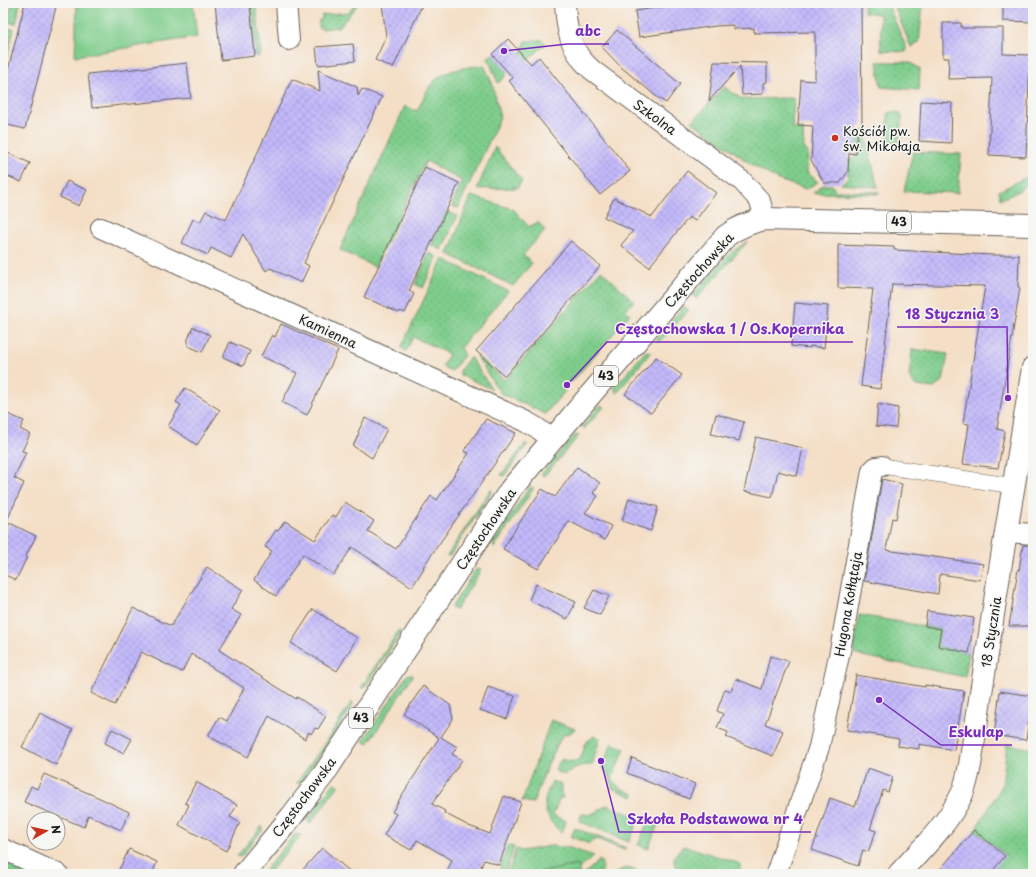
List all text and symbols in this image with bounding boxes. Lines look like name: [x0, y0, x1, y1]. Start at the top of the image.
callout: abc: [567, 18, 609, 44]
text: abc: [575, 20, 601, 41]
street label: Szkolna: [630, 94, 682, 139]
place label: Kościół pw. św. Mikołaja: [843, 121, 921, 155]
marker: Kościół pw. św. Mikołaja: [830, 133, 840, 143]
road number: 43: [887, 212, 911, 232]
street label: Częstochowska: [660, 227, 738, 311]
callout: 18 Stycznia 3: [897, 301, 1007, 327]
text: 18 Stycznia 3: [905, 303, 999, 324]
street label: Kamienna: [296, 309, 361, 353]
callout: Częstochowska 1 / Os.Kopernika: [607, 316, 853, 342]
text: Częstochowska 1 / Os.Kopernika: [615, 318, 845, 339]
road number: 43: [594, 366, 618, 386]
street label: Częstochowska: [451, 483, 521, 574]
street label: Hugona Kołłątaja: [829, 549, 866, 658]
street label: 18 Stycznia: [976, 595, 1006, 669]
road number: 43: [349, 708, 373, 728]
callout: Eskulap: [941, 719, 1012, 745]
text: Eskulap: [948, 721, 1004, 742]
street label: Częstochowska: [267, 752, 340, 841]
callout: Szkoła Podstawowa nr 4: [619, 806, 811, 832]
text: Szkoła Podstawowa nr 4: [627, 808, 803, 829]
north arrow: [26, 811, 66, 851]
text: N: [47, 824, 65, 835]

